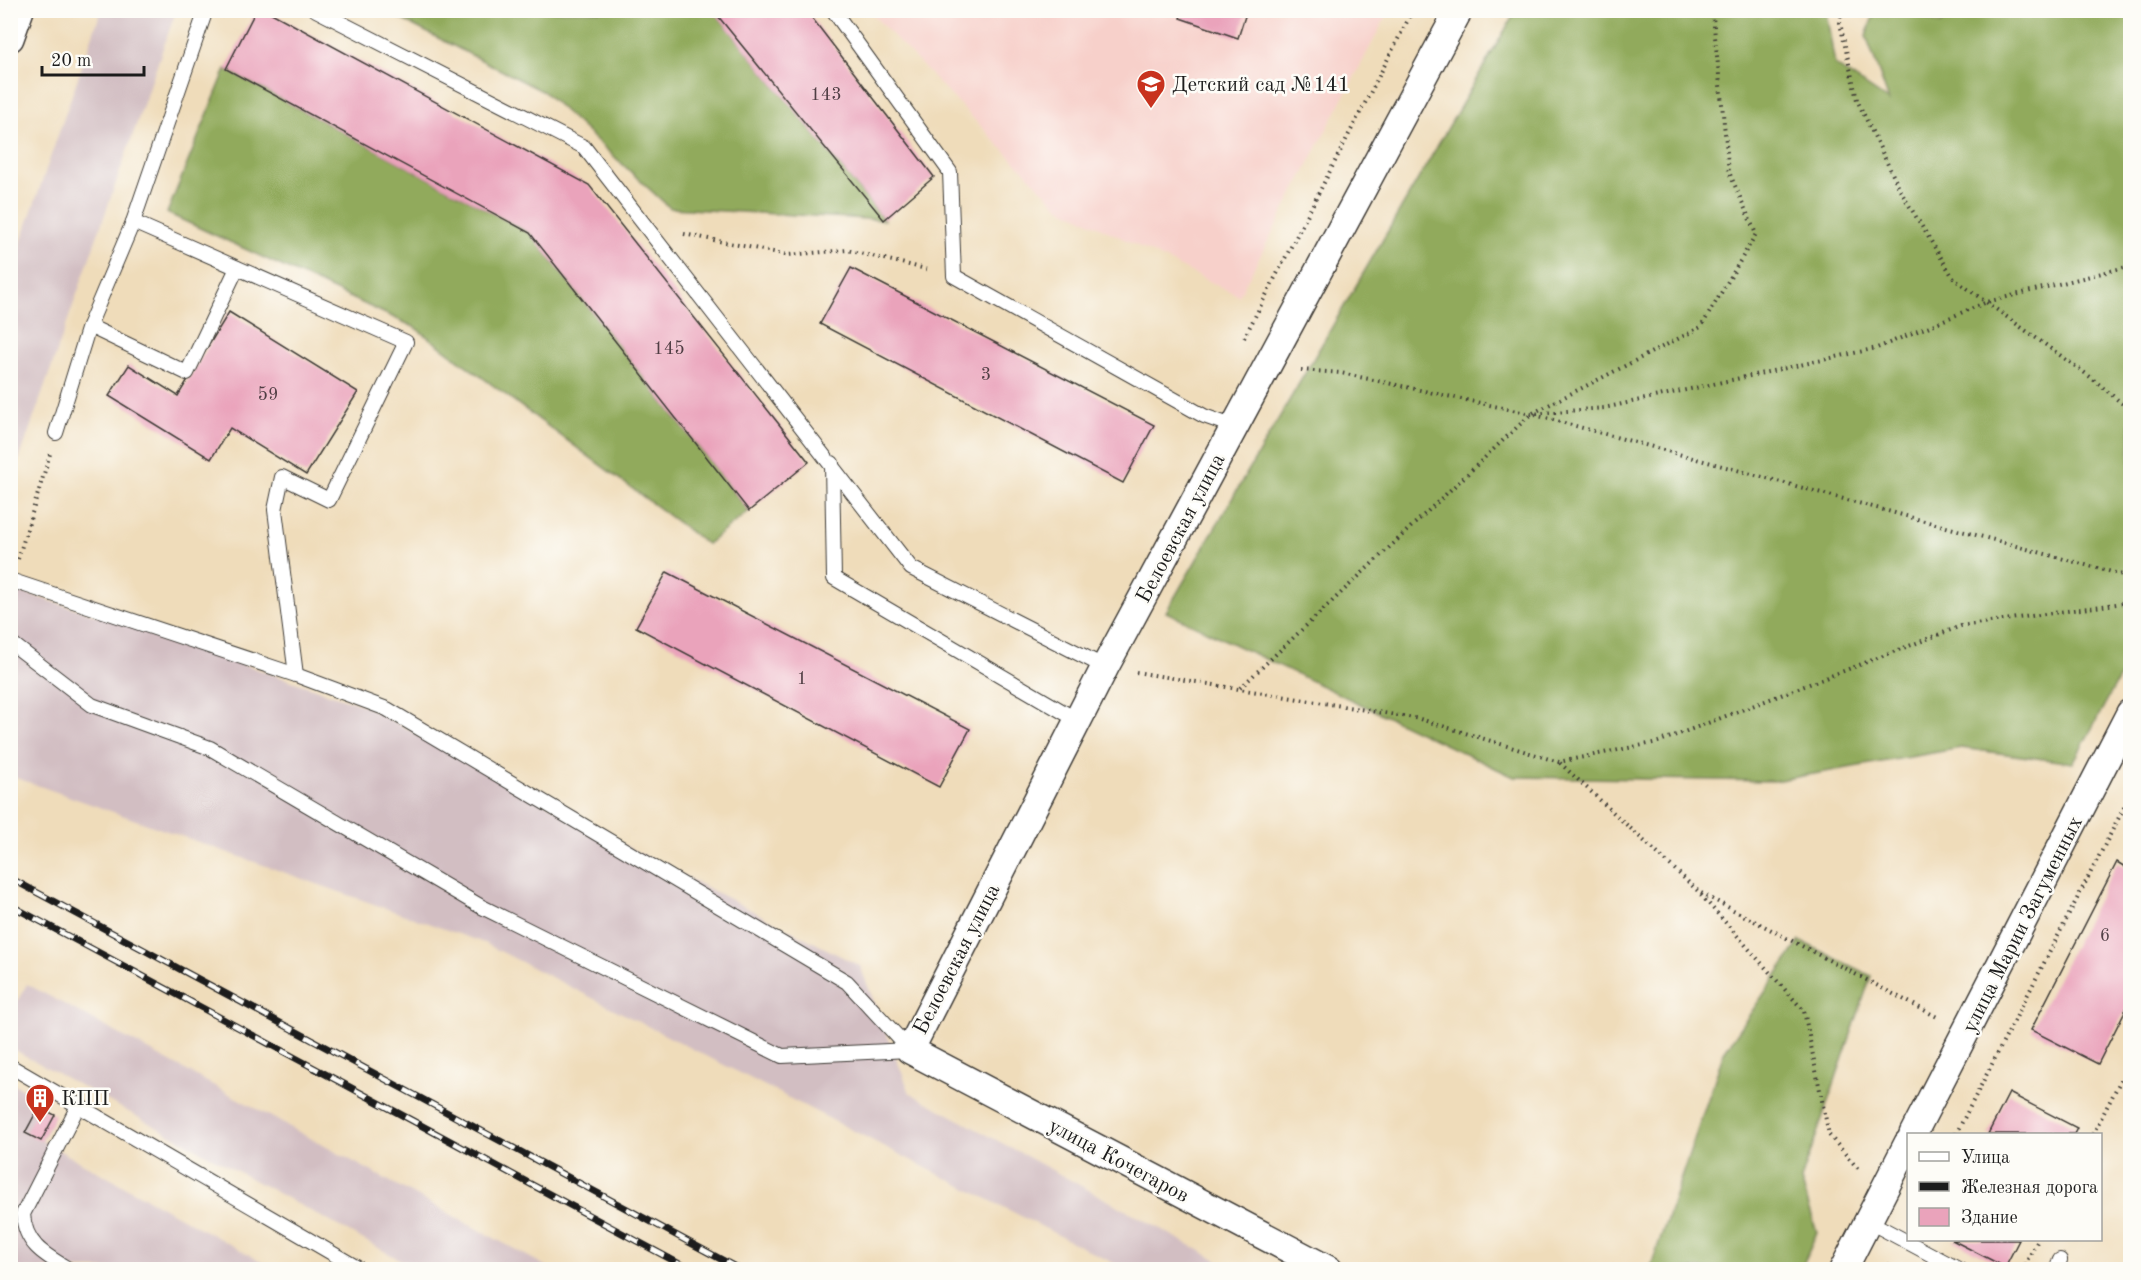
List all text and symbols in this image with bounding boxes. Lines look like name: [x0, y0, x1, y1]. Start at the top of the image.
scale bar: [42, 39, 144, 77]
text: 20 m: [51, 52, 91, 70]
school or university icon: Детский сад №141: [1135, 68, 1167, 110]
place label: Детский сад №141: [1172, 75, 1350, 96]
house number: 143: [810, 86, 842, 104]
house number: 145: [653, 340, 685, 358]
house number: 3: [981, 366, 991, 384]
house number: 59: [258, 386, 278, 404]
street label: Белоевская улица: [1133, 451, 1230, 607]
house number: 1: [797, 670, 807, 688]
street label: улица Марии Загуменных: [1959, 813, 2087, 1036]
street label: Белоевская улица: [910, 881, 1004, 1038]
house number: 6: [2100, 927, 2110, 945]
building icon: КПП: [24, 1082, 56, 1124]
place label: КПП: [61, 1089, 109, 1110]
street label: улица Кочегаров: [1045, 1116, 1192, 1207]
legend: [1907, 1133, 2102, 1241]
text: Улица: [1961, 1149, 2010, 1167]
text: Железная дорога: [1961, 1179, 2098, 1197]
text: Здание: [1961, 1209, 2018, 1227]

